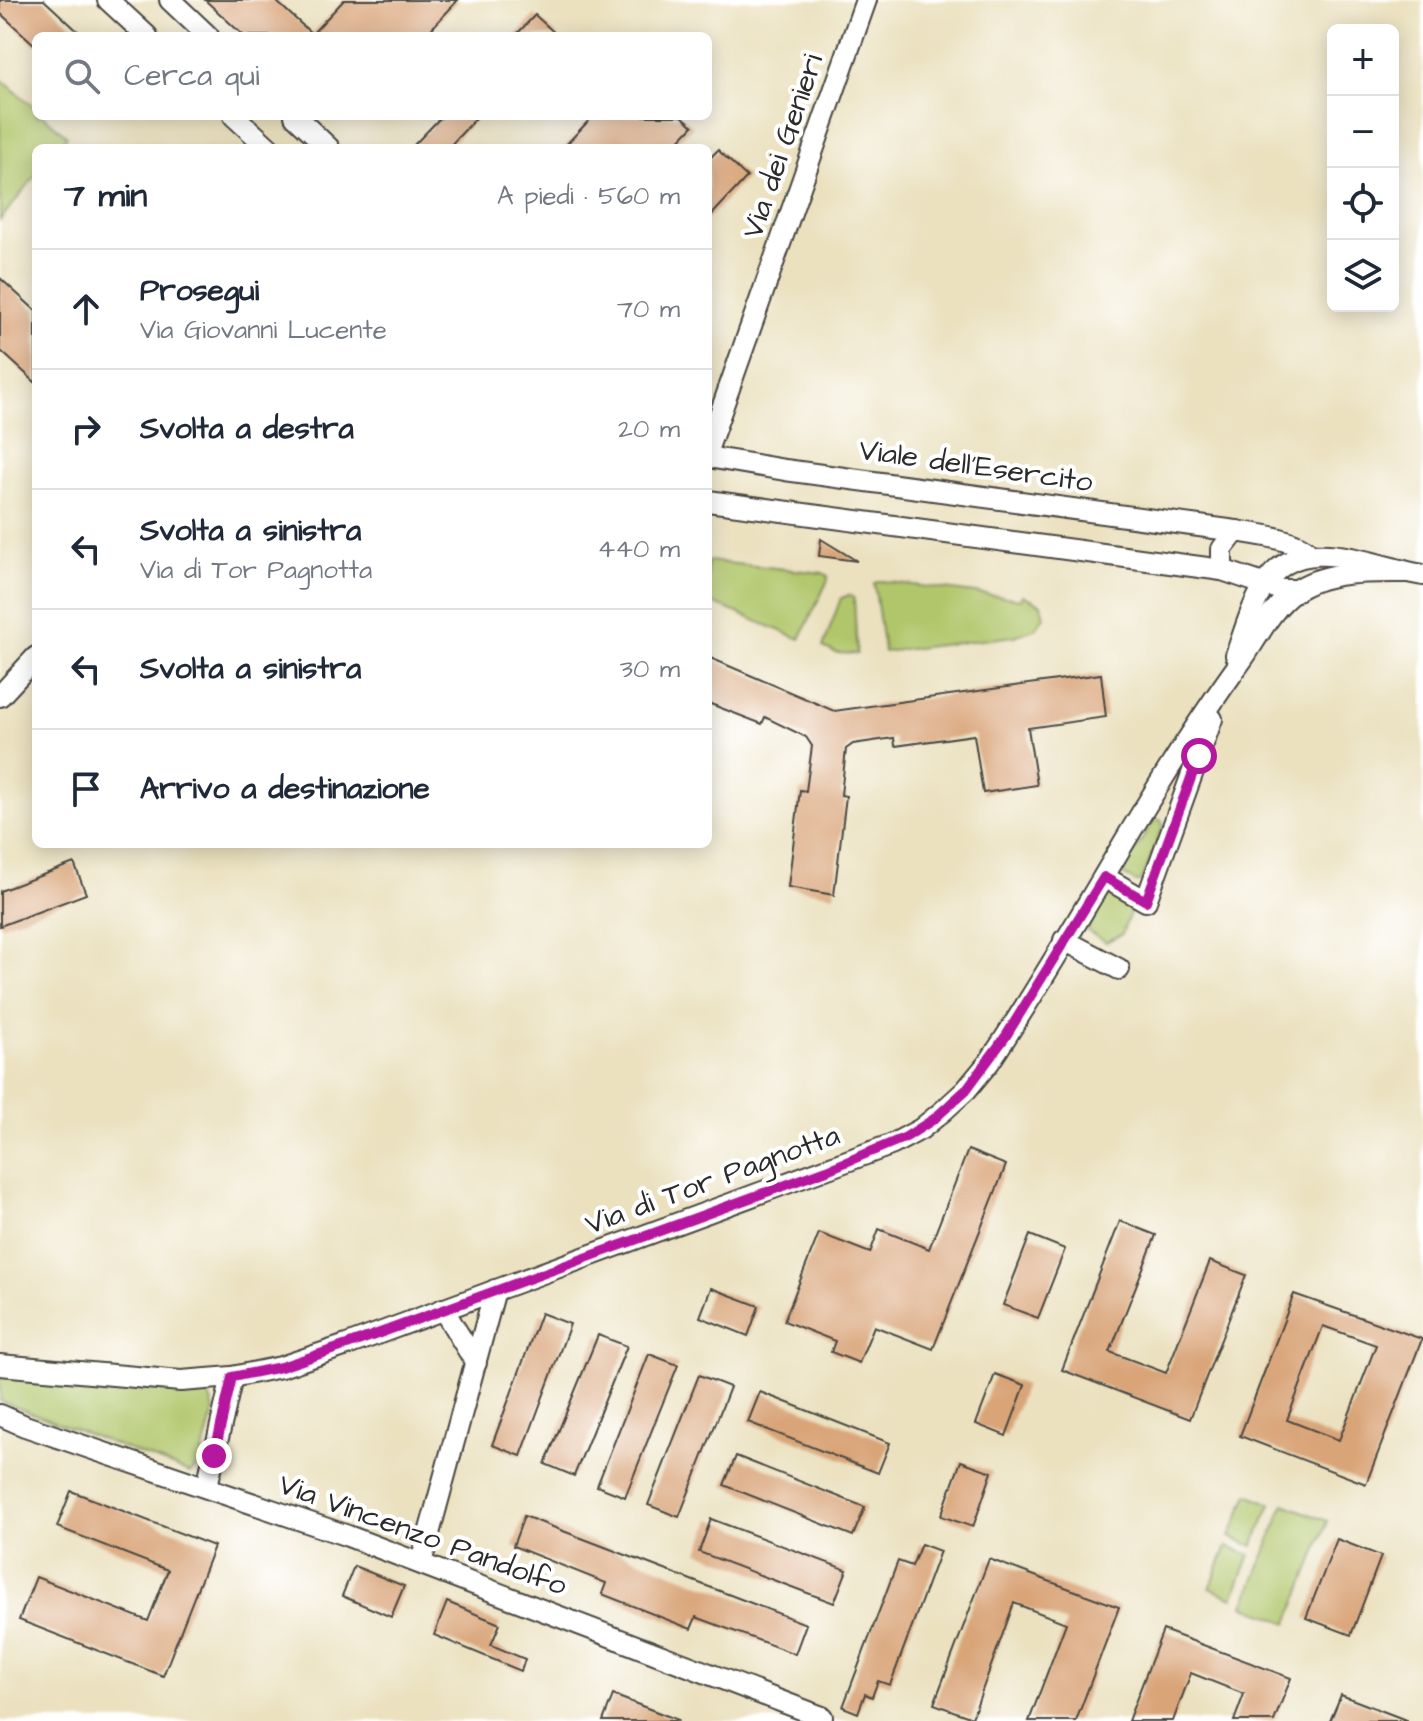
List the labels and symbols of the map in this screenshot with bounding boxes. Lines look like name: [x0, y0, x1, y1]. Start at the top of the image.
street label: Via dei Genieri: [732, 48, 834, 244]
street label: Viale dell'Esercito: [856, 429, 1096, 503]
route start: [1181, 738, 1217, 774]
street label: Via di Tor Pagnotta: [579, 1114, 846, 1246]
route end: [196, 1438, 232, 1474]
street label: Via Vincenzo Pandolfo: [273, 1463, 573, 1607]

